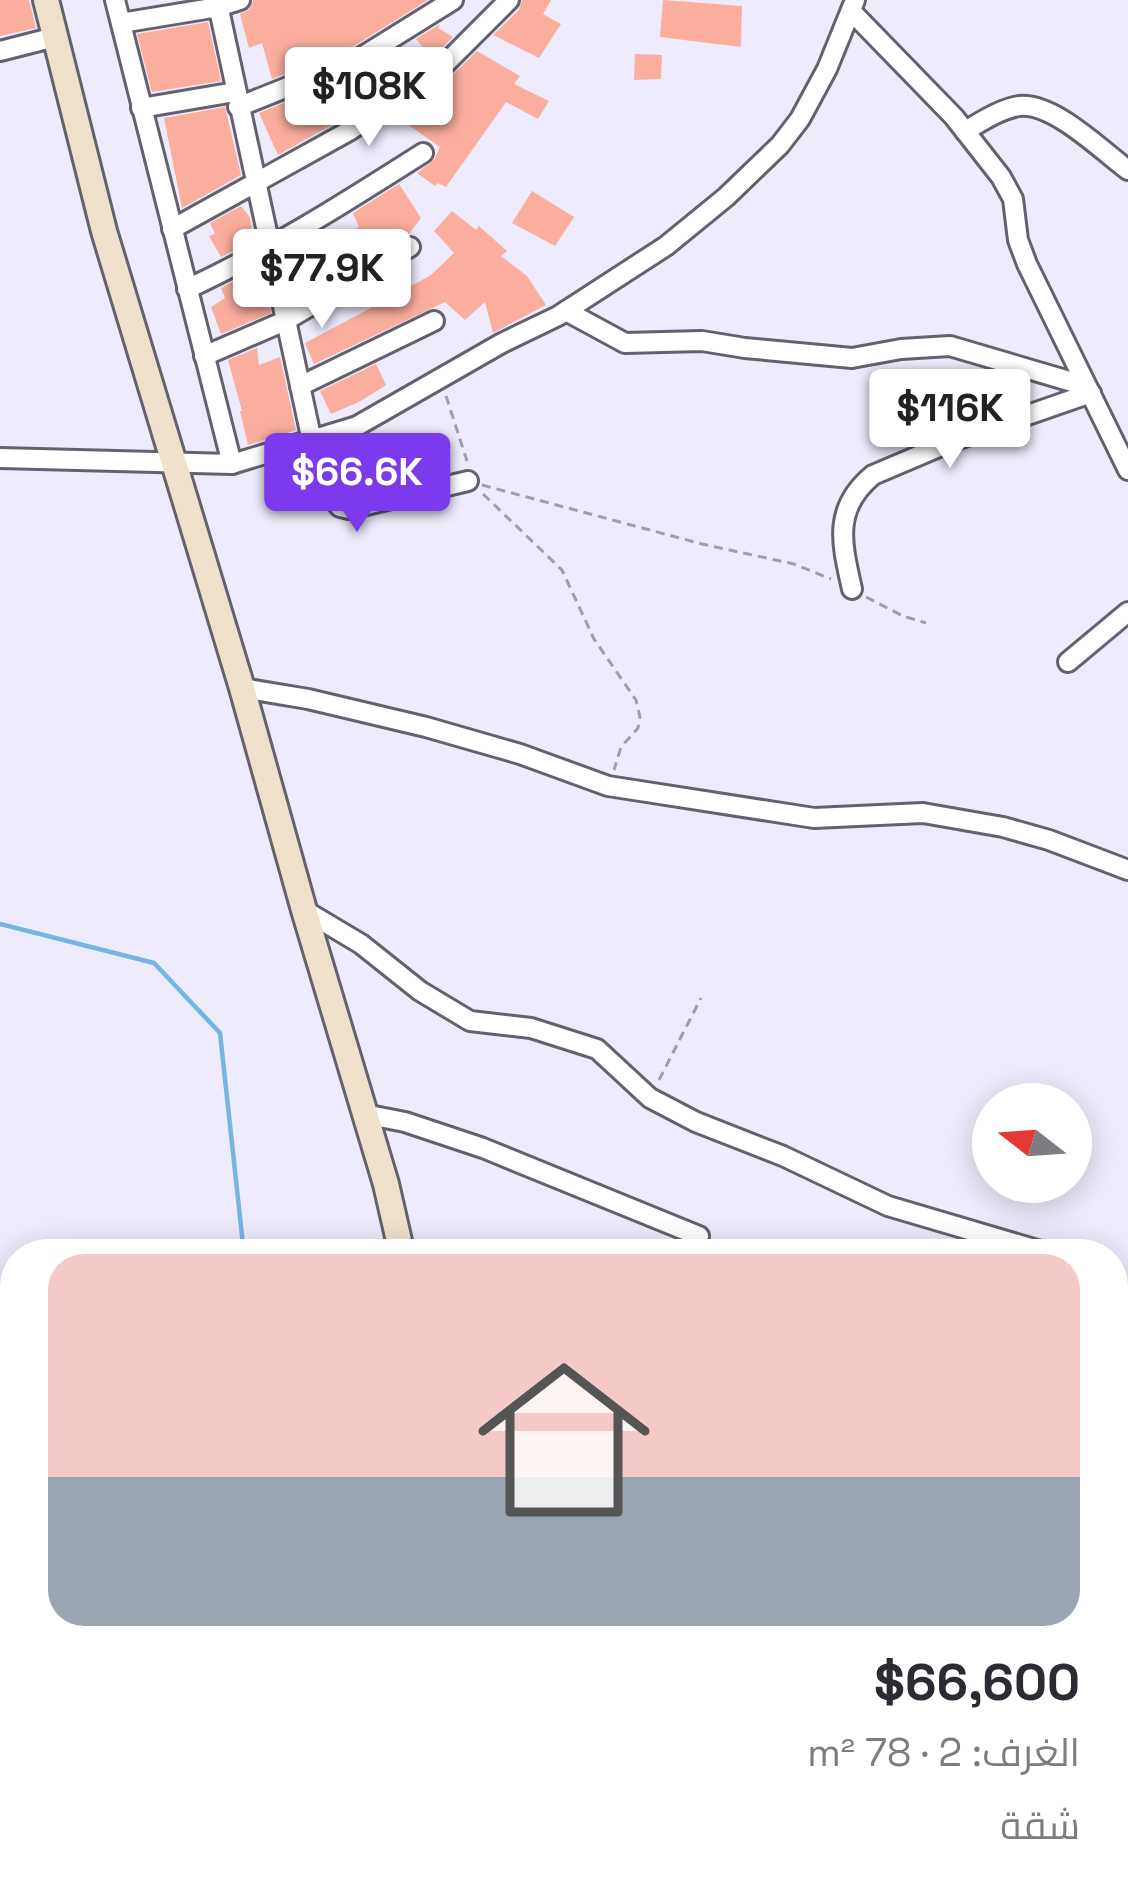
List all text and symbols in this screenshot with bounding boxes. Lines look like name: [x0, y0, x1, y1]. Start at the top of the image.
pin: $108K: [285, 47, 453, 149]
text: $108K: [312, 61, 426, 110]
pin: $77.9K: [224, 229, 420, 331]
text: $77.9K: [260, 243, 384, 292]
pin: $116K: [866, 369, 1034, 471]
text: $116K: [896, 383, 1004, 432]
pin: $66.6K: [259, 433, 455, 535]
text: $66.6K: [291, 447, 423, 496]
north arrow: [972, 1083, 1092, 1203]
map controls: [972, 1083, 1092, 1203]
icon: home: [456, 1332, 672, 1548]
text: $66,600: [874, 1650, 1080, 1715]
text: الغرف: 2 · 78 m²: [807, 1728, 1080, 1777]
text: شقة: [1000, 1801, 1080, 1850]

